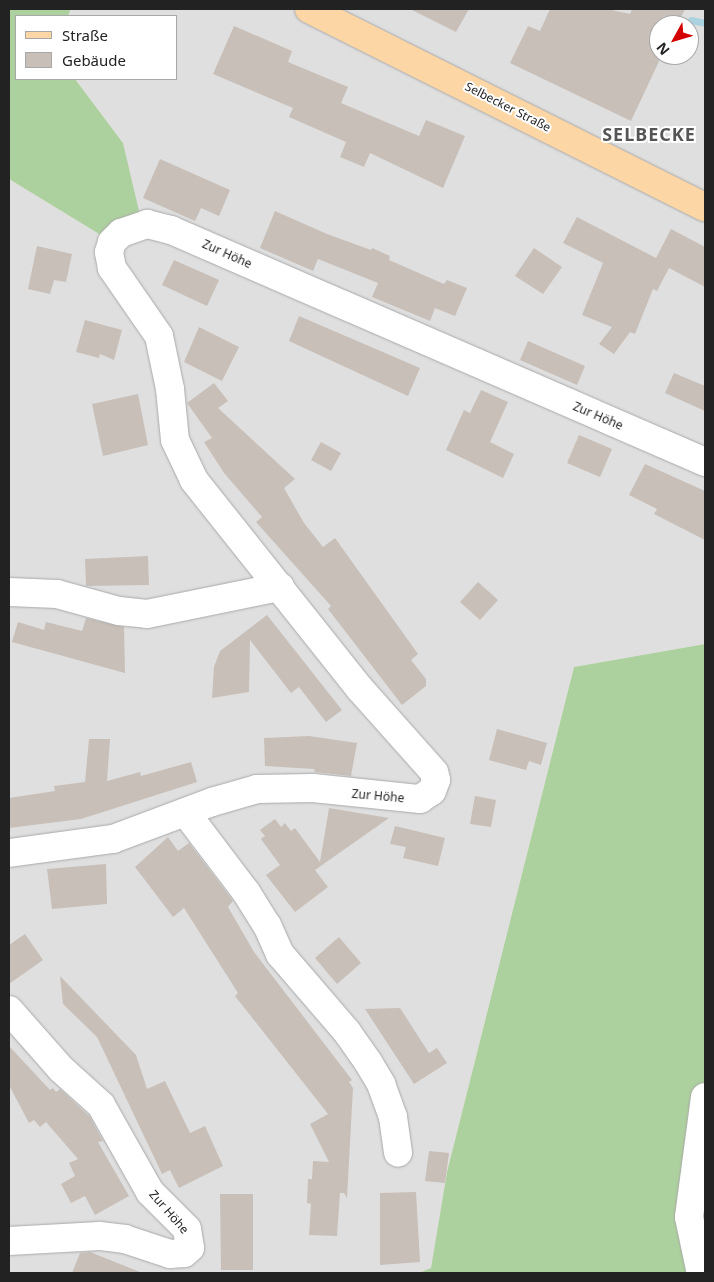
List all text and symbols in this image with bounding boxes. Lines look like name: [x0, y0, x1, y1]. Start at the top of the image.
legend: [15, 15, 178, 80]
north arrow: [649, 15, 699, 65]
text: Straße: [62, 25, 108, 45]
text: N: [652, 39, 674, 60]
text: Gebäude: [62, 50, 126, 70]
street label: Selbecker Straße: [463, 79, 553, 135]
district label: SELBECKE: [601, 123, 697, 145]
street label: Zur Höhe: [200, 237, 254, 271]
street label: Zur Höhe: [571, 399, 625, 433]
street label: Zur Höhe: [351, 787, 405, 805]
street label: Zur Höhe: [146, 1187, 192, 1237]

